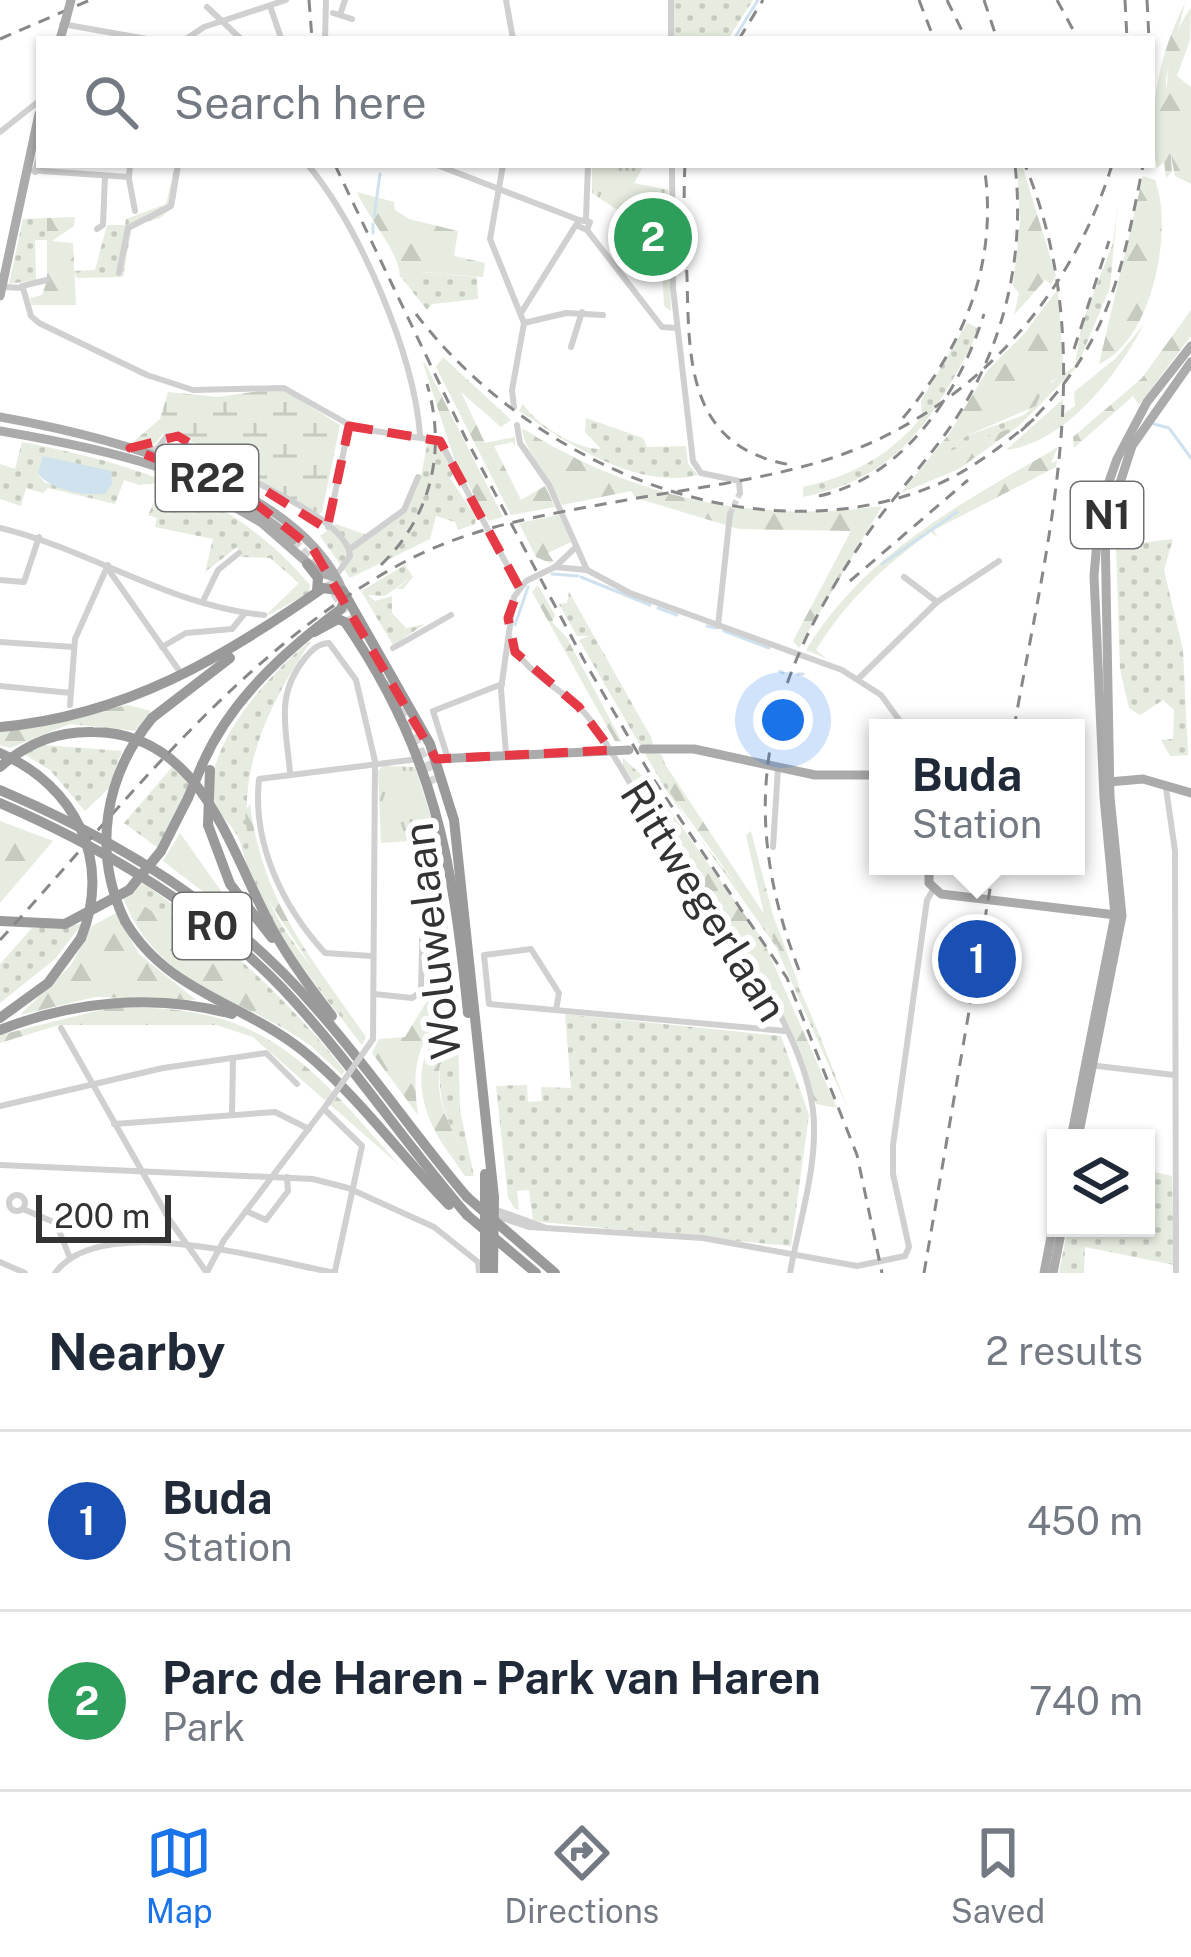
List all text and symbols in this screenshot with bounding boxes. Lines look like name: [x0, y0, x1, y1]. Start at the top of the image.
search box: [36, 36, 1155, 168]
icon: search: [78, 69, 144, 135]
text: Search here: [174, 76, 427, 129]
pin: 2: [614, 192, 692, 282]
road number: R22: [156, 445, 258, 511]
road number: N1: [1071, 482, 1143, 548]
your location: [753, 690, 813, 750]
popup: [869, 719, 1085, 875]
text: Buda: [912, 748, 1022, 801]
street label: Rittwegerlaan: [611, 772, 798, 1030]
text: Station: [912, 801, 1042, 847]
street label: Woluwelaan: [393, 820, 470, 1062]
road number: R0: [173, 893, 251, 959]
pin: 1: [938, 914, 1016, 1004]
map controls: [1047, 1129, 1155, 1237]
button: layers: [1047, 1129, 1155, 1237]
scale bar: [36, 1189, 171, 1242]
text: 200 m: [54, 1197, 150, 1235]
text: Nearby: [48, 1322, 225, 1381]
text: 2 results: [986, 1328, 1143, 1374]
text: Buda: [162, 1471, 272, 1524]
text: 1: [79, 1498, 95, 1544]
text: 450 m: [1027, 1498, 1143, 1544]
text: Station: [162, 1524, 293, 1570]
text: Parc de Haren - Park van Haren: [162, 1651, 821, 1704]
text: 2: [75, 1678, 99, 1724]
text: 740 m: [1029, 1678, 1143, 1724]
text: Park: [162, 1704, 245, 1750]
tab: Map: [146, 1820, 213, 1930]
tab: Directions: [504, 1820, 659, 1930]
tab: Saved: [951, 1820, 1045, 1930]

